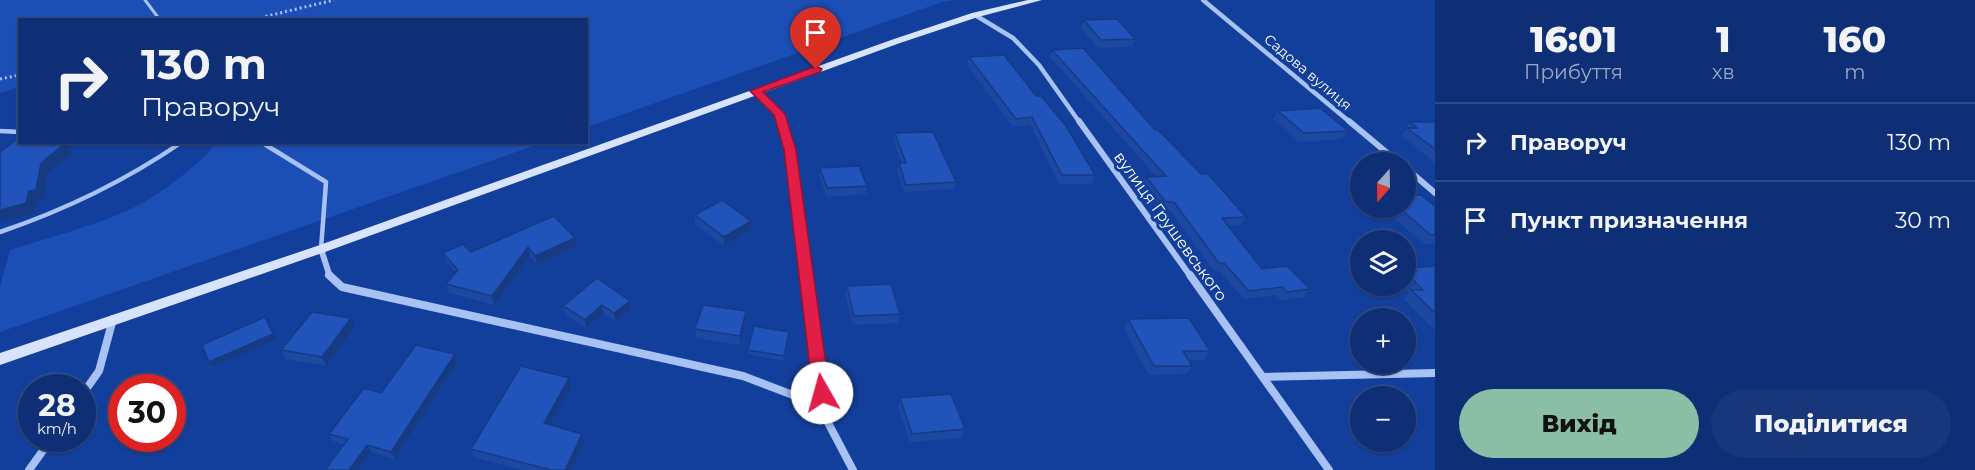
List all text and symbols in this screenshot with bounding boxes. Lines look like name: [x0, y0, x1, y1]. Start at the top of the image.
pin: [790, 7, 841, 69]
icon: arrive: [799, 16, 832, 49]
text: 16:01: [1530, 17, 1617, 61]
text: 1: [1716, 17, 1731, 61]
text: 160: [1823, 17, 1886, 61]
street label: Садова вулиця: [1260, 30, 1356, 114]
text: 130 m: [141, 38, 267, 90]
icon: right: [42, 42, 120, 120]
text: Прибуття: [1524, 60, 1623, 84]
text: хв: [1712, 60, 1735, 84]
text: m: [1844, 60, 1865, 84]
text: Праворуч: [141, 90, 280, 123]
icon: right: [1459, 126, 1492, 159]
text: Праворуч: [1510, 129, 1627, 156]
text: 130 m: [1887, 129, 1951, 156]
street label: вулиця Грушевського: [1110, 148, 1231, 305]
north arrow: [1350, 152, 1416, 218]
map controls: [1350, 152, 1416, 452]
icon: arrive: [1459, 204, 1492, 237]
text: Пункт призначення: [1510, 207, 1748, 234]
text: 30 m: [1895, 207, 1951, 234]
button: layers: [1350, 230, 1416, 296]
button: +: [1350, 308, 1416, 374]
position arrow: [790, 361, 854, 425]
speed limit sign: 30: [108, 374, 186, 452]
button: −: [1350, 386, 1416, 452]
text: 28: [38, 387, 76, 424]
button: Вихід: [1459, 389, 1699, 458]
button: Поділитися: [1711, 389, 1951, 458]
text: km/h: [37, 419, 77, 438]

